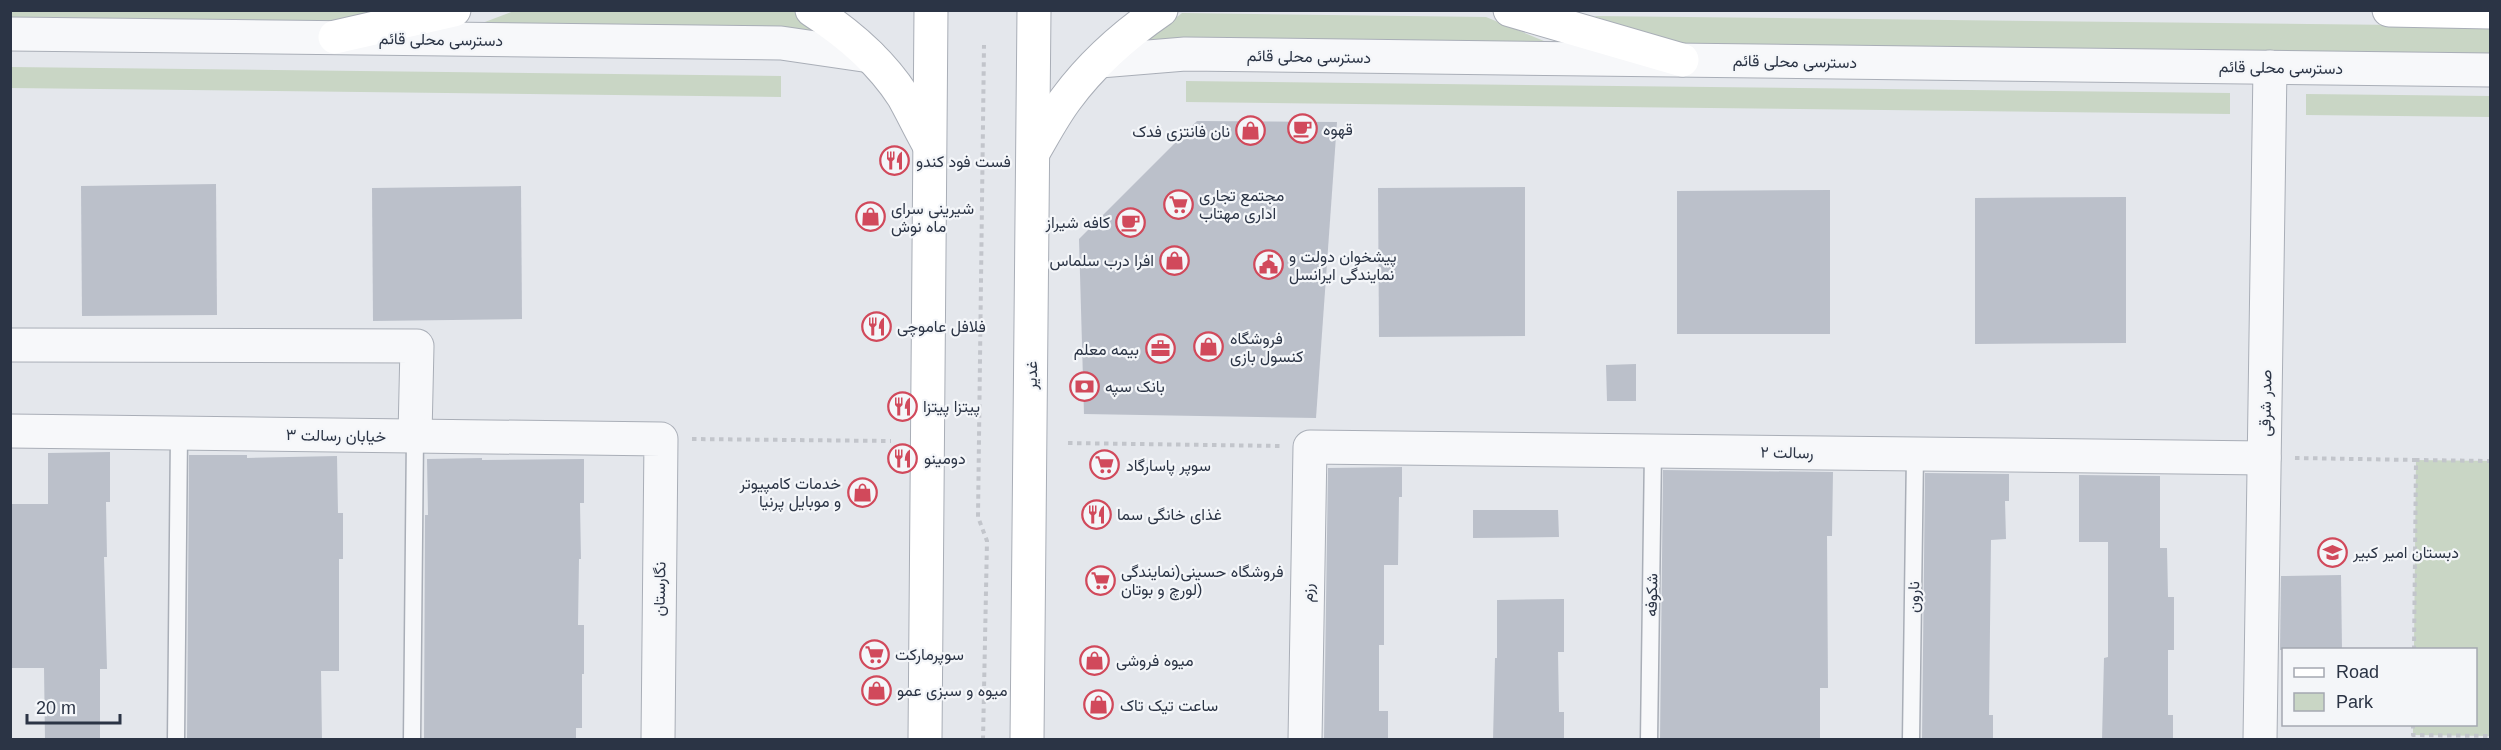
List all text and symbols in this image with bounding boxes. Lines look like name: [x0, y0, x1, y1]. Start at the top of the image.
street label: دسترسی محلی قائم: [379, 30, 503, 51]
street label: دسترسی محلی قائم: [1247, 47, 1371, 68]
street label: دسترسی محلی قائم: [1733, 52, 1857, 73]
street label: دسترسی محلی قائم: [2219, 58, 2343, 79]
cafe icon: قهوه: [1286, 113, 1318, 145]
shop icon: نان فانتزی فدک: [1235, 115, 1267, 147]
place label: قهوه: [1323, 121, 1353, 140]
place label: نان فانتزی فدک: [1132, 123, 1230, 142]
restaurant icon: فست فود کندو: [879, 145, 911, 177]
place label: فست فود کندو: [916, 153, 1011, 172]
place label: مجتمع تجاری اداری مهتاب: [1199, 187, 1284, 224]
supermarket icon: مجتمع تجاری اداری مهتاب: [1162, 188, 1194, 220]
place label: شیرینی سرای ماه نوش: [891, 200, 974, 237]
shop icon: شیرینی سرای ماه نوش: [854, 201, 886, 233]
cafe icon: کافه شیراز: [1115, 206, 1147, 238]
place label: کافه شیراز: [1044, 214, 1110, 233]
shop icon: افرا درب سلماس: [1159, 244, 1191, 276]
place label: پیشخوان دولت و نمایندگی ایرانسل: [1289, 248, 1397, 285]
public building icon: پیشخوان دولت و نمایندگی ایرانسل: [1252, 249, 1284, 281]
place label: افرا درب سلماس: [1049, 252, 1154, 271]
restaurant icon: فلافل عاموچی: [860, 310, 892, 342]
place label: فلافل عاموچی: [897, 318, 986, 338]
place label: فروشگاه کنسول بازی: [1230, 330, 1303, 367]
shop icon: فروشگاه کنسول بازی: [1193, 331, 1225, 363]
office icon: بیمه معلم: [1144, 333, 1176, 365]
place label: بیمه معلم: [1074, 341, 1139, 360]
street label: غدیر: [1023, 361, 1042, 390]
street label: صدر شرقی: [2256, 369, 2277, 437]
bank icon: بانک سپه: [1068, 370, 1100, 402]
place label: بانک سپه: [1105, 378, 1165, 398]
restaurant icon: پیتزا پیتزا: [886, 390, 918, 422]
place label: پیتزا پیتزا: [923, 398, 980, 418]
street label: خیابان رسالت ۳: [286, 426, 387, 447]
restaurant icon: دومینو: [887, 442, 919, 474]
street label: رسالت ۲: [1760, 444, 1814, 463]
supermarket icon: سوپر پاسارگاد: [1089, 449, 1121, 481]
place label: دومینو: [924, 450, 966, 469]
place label: سوپر پاسارگاد: [1126, 457, 1211, 477]
place label: خدمات کامپیوتر و موبایل پرنیا: [739, 475, 841, 513]
shop icon: خدمات کامپیوتر و موبایل پرنیا: [846, 476, 878, 508]
restaurant icon: غذای خانگی سما: [1080, 498, 1112, 530]
place label: غذای خانگی سما: [1117, 506, 1222, 525]
school or university icon: دبستان امیر کبیر: [2316, 536, 2348, 568]
place label: دبستان امیر کبیر: [2352, 544, 2459, 563]
street label: نگارستان: [651, 561, 670, 617]
place label: فروشگاه حسینی(نمایندگی لورچ و بوتان): [1121, 563, 1283, 601]
supermarket icon: فروشگاه حسینی(نمایندگی لورچ و بوتان): [1084, 564, 1116, 596]
street label: شکوفه: [1643, 573, 1662, 617]
street label: نارون: [1905, 581, 1924, 613]
street label: رزم: [1299, 583, 1318, 603]
supermarket icon: سوپرمارکت: [858, 638, 890, 670]
shop icon: میوه فروشی: [1079, 644, 1111, 676]
place label: سوپرمارکت: [895, 646, 964, 666]
legend: [2282, 648, 2477, 726]
place label: میوه فروشی: [1116, 652, 1194, 671]
text: Road: [2336, 662, 2379, 682]
shop icon: میوه و سبزی عمو: [860, 674, 892, 706]
place label: میوه و سبزی عمو: [897, 682, 1007, 701]
scale bar: [27, 687, 120, 725]
shop icon: ساعت تیک تاک: [1083, 689, 1115, 721]
text: Park: [2336, 692, 2374, 712]
place label: ساعت تیک تاک: [1120, 697, 1218, 715]
text: 20 m: [36, 698, 76, 718]

